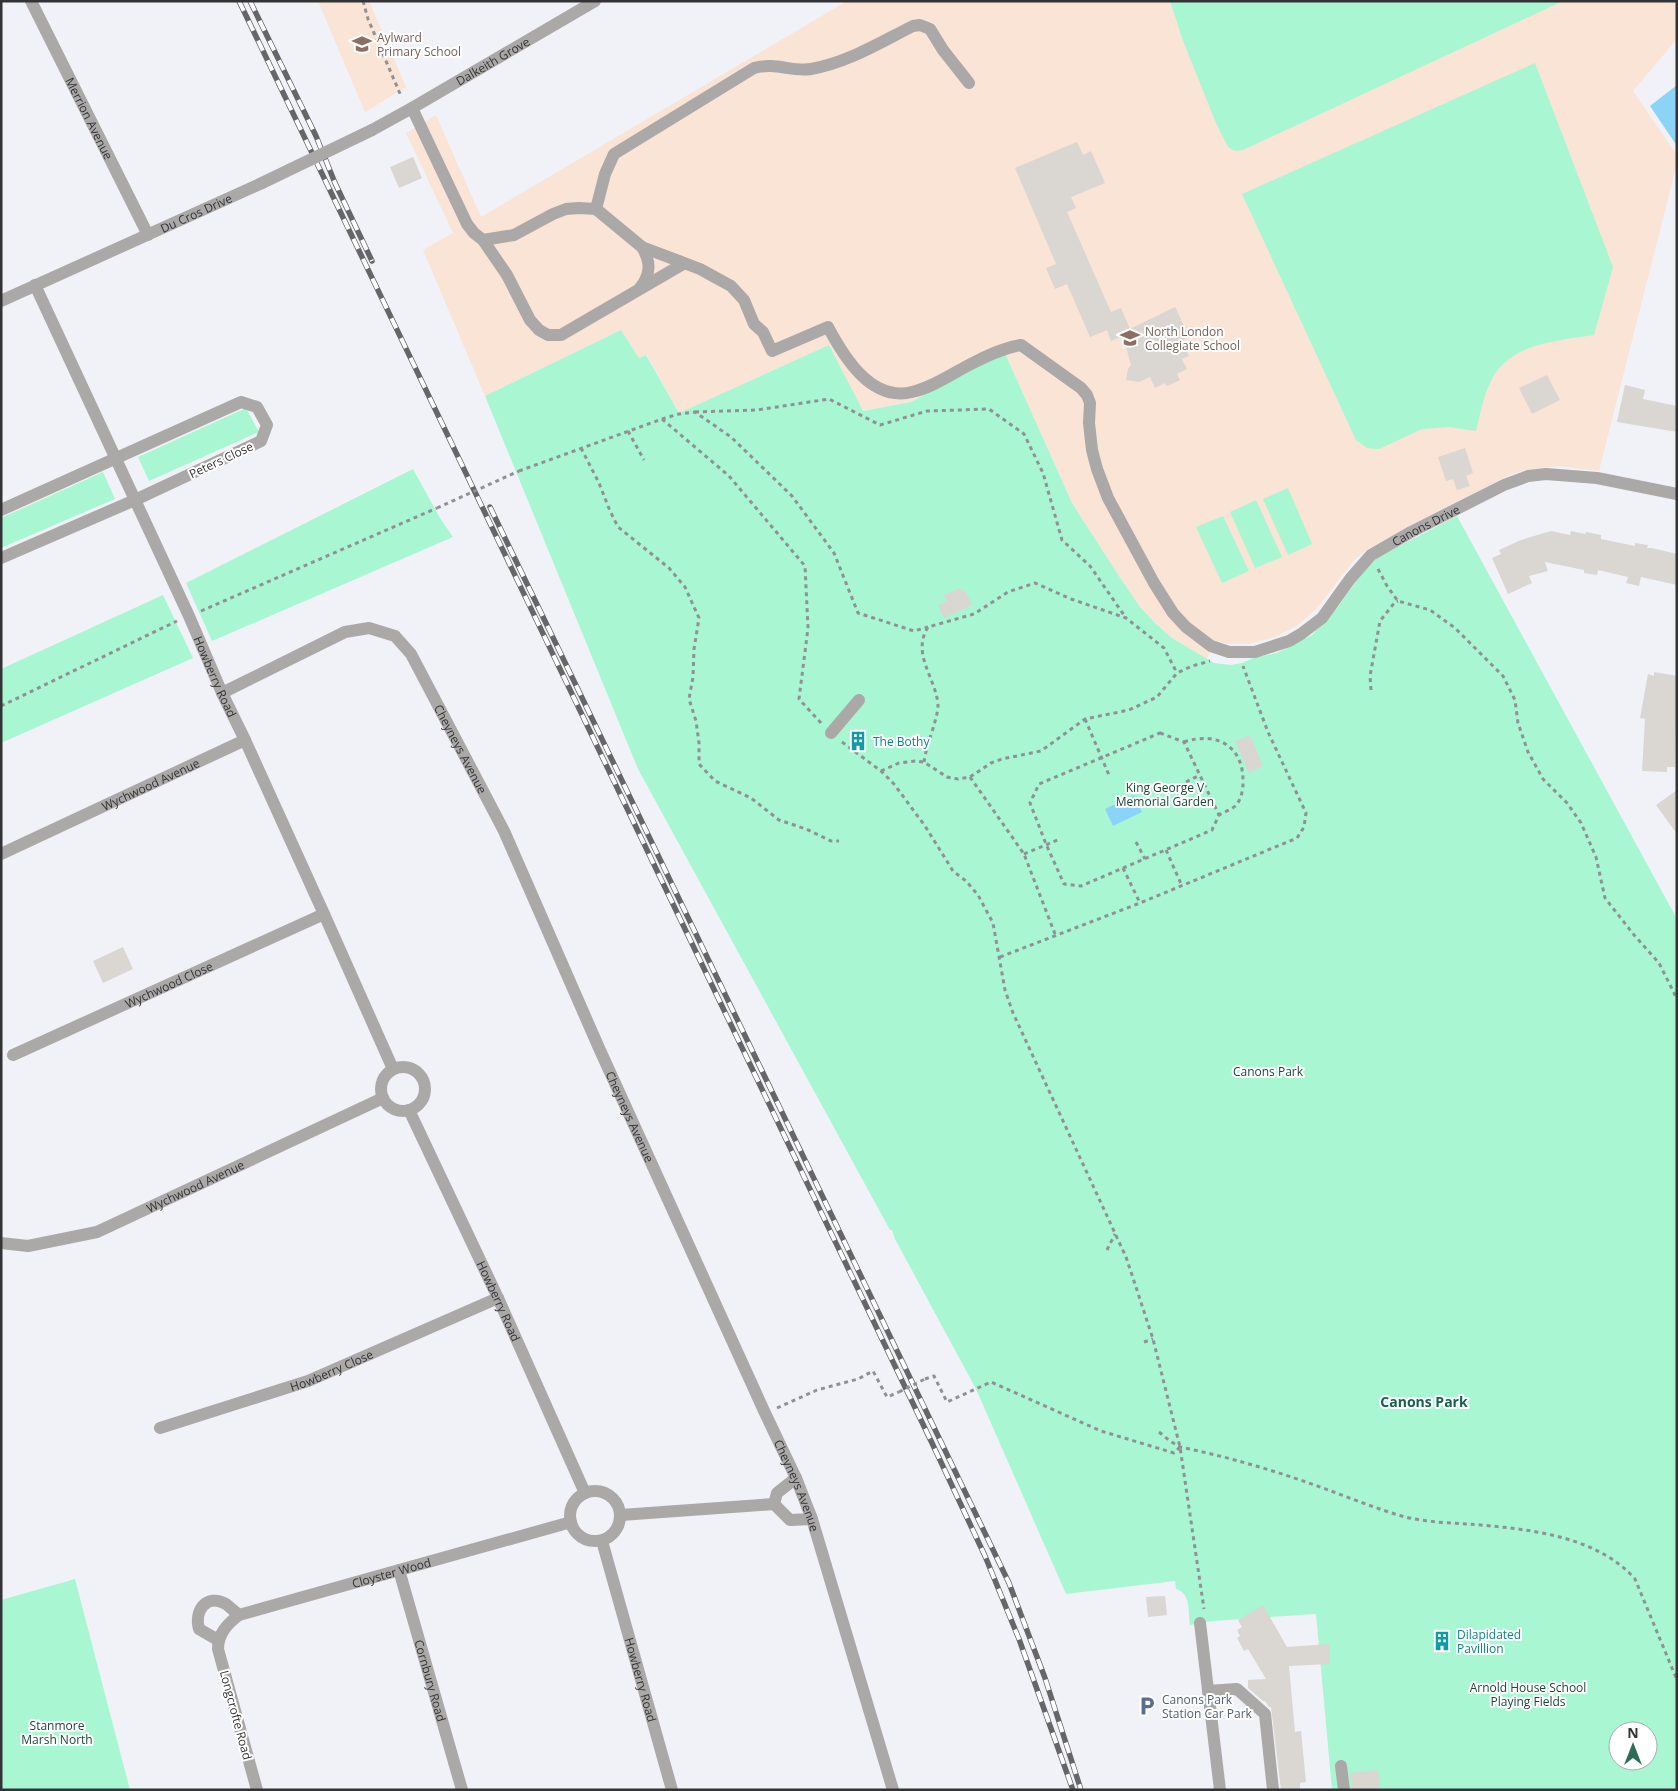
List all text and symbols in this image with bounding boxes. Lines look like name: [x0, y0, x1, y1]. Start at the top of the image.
place label: Aylward Primary School: [377, 29, 461, 60]
street label: Dalkeith Grove: [453, 32, 533, 89]
school or university icon: Aylward Primary School: [351, 33, 373, 55]
street label: Merrion Avenue: [62, 74, 117, 162]
street label: Du Cros Drive: [157, 189, 235, 236]
place label: North London Collegiate School: [1145, 323, 1240, 354]
school or university icon: North London Collegiate School: [1119, 327, 1141, 349]
street label: Peters Close: [186, 438, 256, 482]
street label: Canons Drive: [1388, 500, 1463, 550]
street label: Howberry Road: [190, 633, 241, 720]
street label: Cheyneys Avenue: [430, 701, 491, 797]
building icon: The Bothy: [847, 730, 869, 752]
place label: The Bothy: [873, 733, 930, 750]
street label: Wychwood Avenue: [99, 754, 202, 814]
park label: King George V Memorial Garden: [1116, 779, 1214, 810]
street label: Wychwood Close: [122, 957, 216, 1012]
park label: Canons Park: [1233, 1063, 1304, 1080]
street label: Cheyneys Avenue: [602, 1068, 658, 1165]
street label: Wychwood Avenue: [143, 1156, 247, 1216]
street label: Howberry Road: [473, 1258, 525, 1344]
street label: Howberry Close: [288, 1345, 376, 1395]
district label: Canons Park: [1380, 1392, 1468, 1411]
street label: Cheyneys Avenue: [770, 1436, 824, 1534]
street label: Cloyster Wood: [350, 1553, 433, 1592]
place label: Dilapidated Pavillion: [1457, 1626, 1521, 1657]
building icon: Dilapidated Pavillion: [1431, 1630, 1453, 1652]
street label: Howberry Road: [621, 1635, 661, 1724]
street label: Cornbury Road: [411, 1638, 450, 1723]
street label: Longcrofte Road: [216, 1668, 256, 1762]
park label: Arnold House School Playing Fields: [1470, 1679, 1586, 1710]
place label: Canons Park Station Car Park: [1162, 1691, 1253, 1722]
parking icon: Canons Park Station Car Park: [1136, 1695, 1158, 1717]
park label: Stanmore Marsh North: [21, 1717, 93, 1748]
north arrow: [1608, 1721, 1658, 1771]
text: N: [1627, 1723, 1639, 1742]

